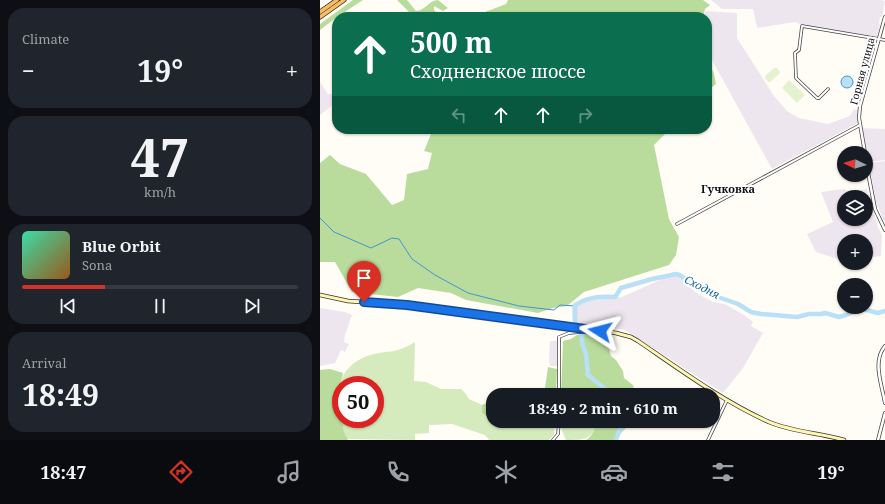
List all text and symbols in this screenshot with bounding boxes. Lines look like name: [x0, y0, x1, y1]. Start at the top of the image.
text: 500 m: [410, 23, 492, 61]
icon: ahead: [344, 28, 396, 80]
text: Climate: [22, 30, 69, 48]
street label: Горная улица: [846, 35, 878, 106]
text: 19°: [137, 50, 183, 91]
text: −: [22, 55, 35, 85]
text: +: [286, 55, 298, 85]
text: Сходненское шоссе: [410, 59, 586, 83]
icon: left: [448, 104, 470, 126]
icon: ahead: [490, 104, 512, 126]
icon: ahead: [532, 104, 554, 126]
icon: right: [574, 104, 596, 126]
text: 47: [131, 121, 189, 192]
north arrow: [837, 146, 873, 182]
map controls: [837, 146, 873, 314]
district label: Гучковка: [701, 181, 755, 196]
text: km/h: [144, 183, 176, 201]
button: layers: [837, 190, 873, 226]
button: +: [837, 234, 873, 270]
text: Blue Orbit: [82, 236, 161, 256]
text: Sona: [82, 256, 112, 274]
pin: [347, 261, 381, 302]
icon: arrive: [353, 267, 375, 289]
water label: Сходня: [682, 271, 723, 302]
button: −: [837, 278, 873, 314]
icon: previous: [57, 295, 79, 317]
icon: pause: [149, 295, 171, 317]
icon: next: [241, 295, 263, 317]
position arrow: [579, 310, 621, 352]
text: Arrival: [22, 354, 66, 372]
text: 18:49: [22, 374, 99, 415]
speed limit sign: 50: [332, 376, 384, 428]
text: 18:49 · 2 min · 610 m: [528, 398, 678, 418]
icon: directions: [167, 458, 195, 486]
icon: music: [275, 458, 303, 486]
icon: phone: [384, 458, 412, 486]
icon: climate: [492, 458, 520, 486]
icon: car: [600, 458, 628, 486]
icon: filters: [709, 458, 737, 486]
text: 18:47: [40, 460, 86, 484]
text: 19°: [817, 460, 845, 484]

